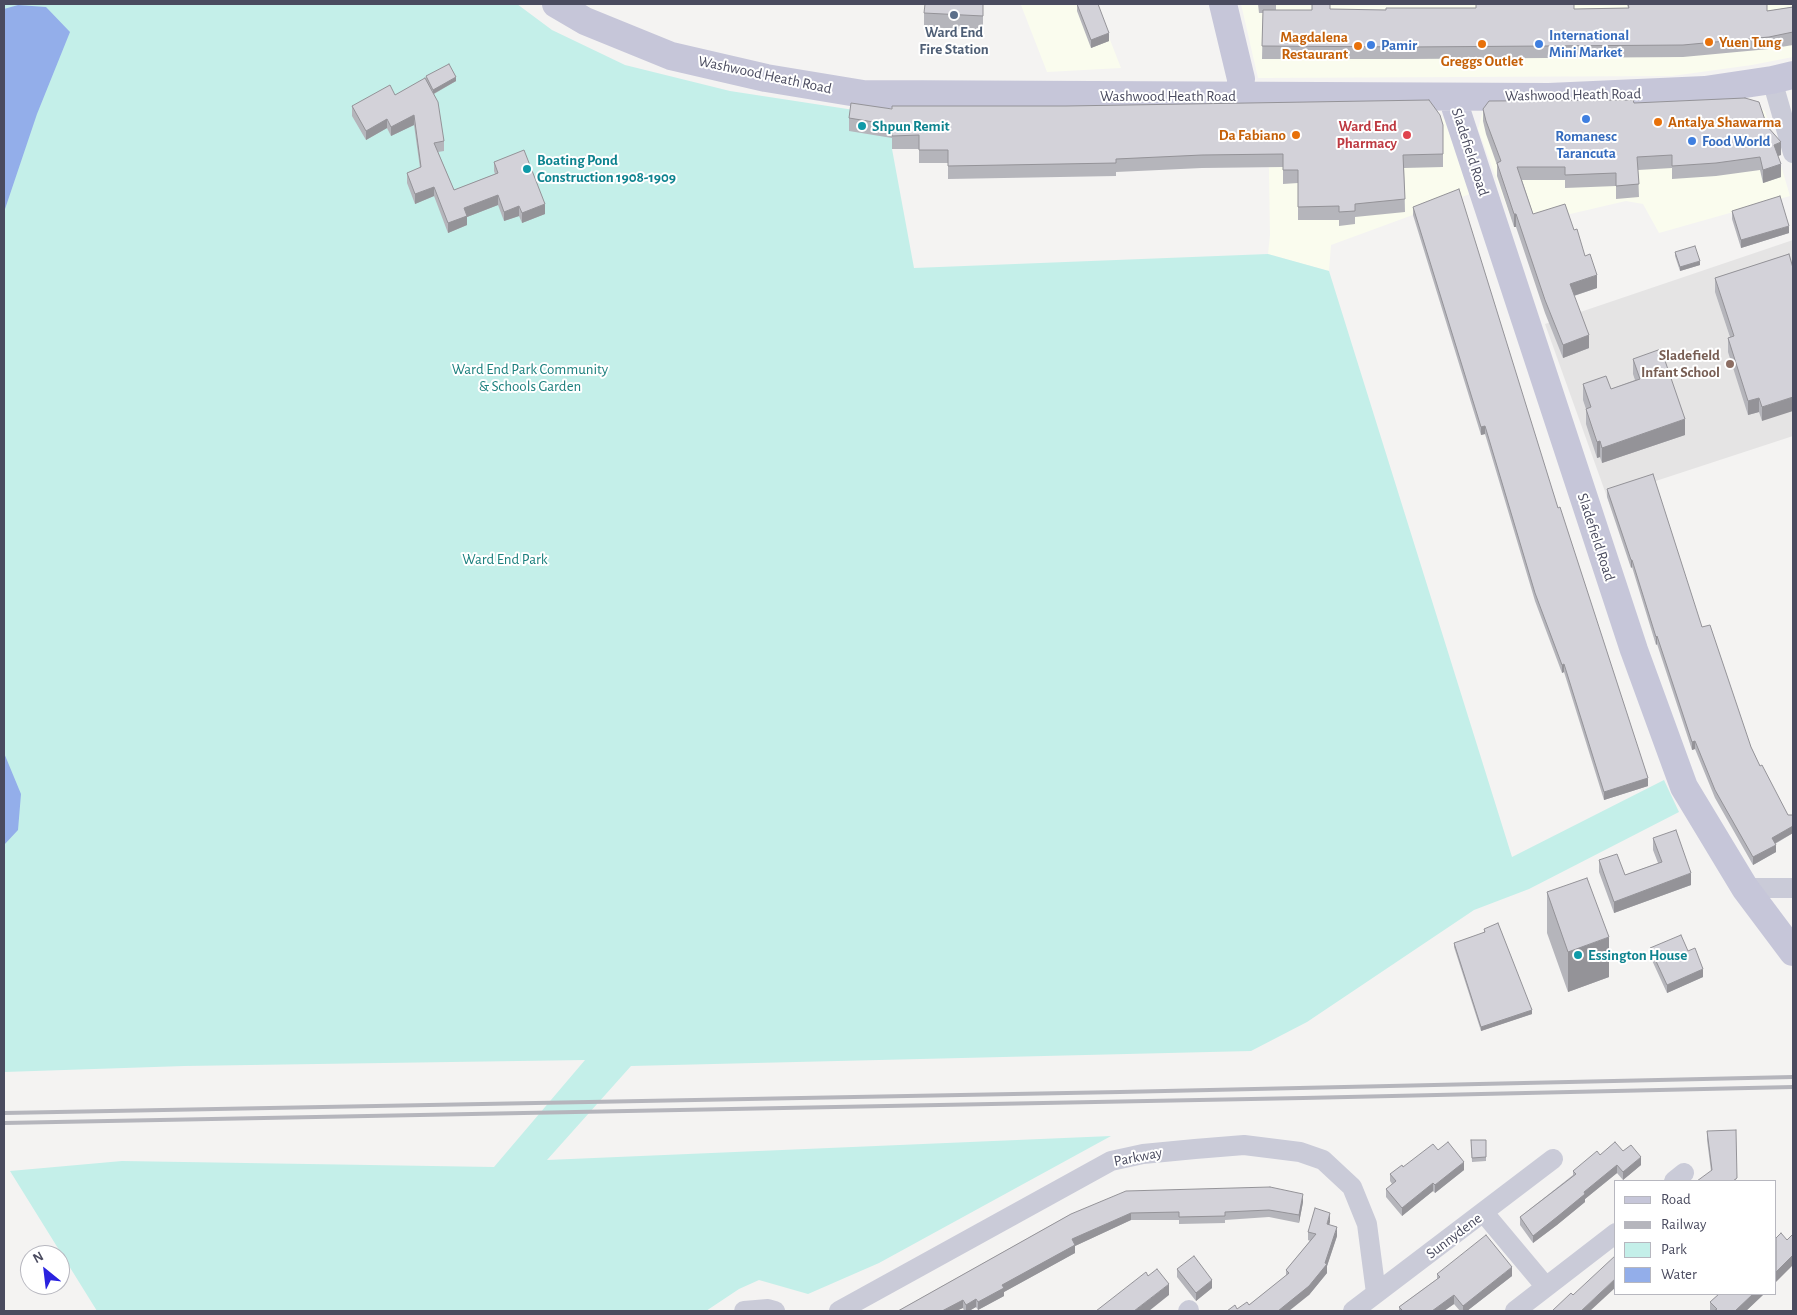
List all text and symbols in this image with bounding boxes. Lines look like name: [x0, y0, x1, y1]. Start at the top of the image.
marker: Ward End Fire Station: [948, 9, 960, 21]
place label: Ward End Fire Station: [919, 23, 989, 58]
place label: International Mini Market: [1549, 26, 1629, 61]
place label: Magdalena Restaurant: [1280, 28, 1348, 63]
place label: Yuen Tung: [1719, 33, 1781, 51]
place label: Pamir: [1381, 36, 1417, 54]
marker: Yuen Tung: [1703, 36, 1715, 48]
marker: Greggs Outlet: [1476, 38, 1488, 50]
marker: International Mini Market: [1533, 38, 1545, 50]
marker: Pamir: [1365, 39, 1377, 51]
marker: Magdalena Restaurant: [1352, 40, 1364, 52]
street label: Washwood Heath Road: [697, 52, 833, 98]
place label: Greggs Outlet: [1441, 52, 1523, 70]
street label: Washwood Heath Road: [1505, 85, 1641, 105]
street label: Washwood Heath Road: [1100, 87, 1236, 105]
street label: Sladefield Road: [1447, 106, 1493, 198]
marker: Romanesc Tarancuta: [1580, 113, 1592, 125]
place label: Antalya Shawarma: [1668, 113, 1781, 131]
marker: Antalya Shawarma: [1652, 116, 1664, 128]
place label: Shpun Remit: [872, 117, 950, 135]
place label: Ward End Pharmacy: [1337, 117, 1397, 152]
marker: Shpun Remit: [856, 120, 868, 132]
place label: Da Fabiano: [1219, 126, 1286, 144]
place label: Romanesc Tarancuta: [1555, 127, 1617, 162]
marker: Da Fabiano: [1290, 129, 1302, 141]
marker: Ward End Pharmacy: [1401, 129, 1413, 141]
place label: Food World: [1702, 132, 1771, 150]
marker: Food World: [1686, 135, 1698, 147]
place label: Boating Pond Construction 1908-1909: [537, 151, 676, 186]
marker: Boating Pond Construction 1908-1909: [521, 163, 533, 175]
place label: Sladefield Infant School: [1641, 346, 1720, 381]
marker: Sladefield Infant School: [1724, 358, 1736, 370]
park label: Ward End Park Community & Schools Garden: [452, 360, 608, 395]
street label: Sladefield Road: [1573, 491, 1619, 583]
park label: Ward End Park: [462, 550, 548, 568]
place label: Essington House: [1588, 946, 1687, 964]
marker: Essington House: [1572, 949, 1584, 961]
street label: Parkway: [1112, 1144, 1164, 1170]
legend: [1614, 1180, 1777, 1295]
text: Road: [1661, 1192, 1691, 1207]
street label: Sunnydene: [1423, 1209, 1485, 1263]
text: Railway: [1661, 1217, 1706, 1232]
text: Park: [1661, 1242, 1687, 1257]
north arrow: [20, 1245, 70, 1295]
text: N: [31, 1249, 46, 1266]
text: Water: [1661, 1267, 1697, 1282]

